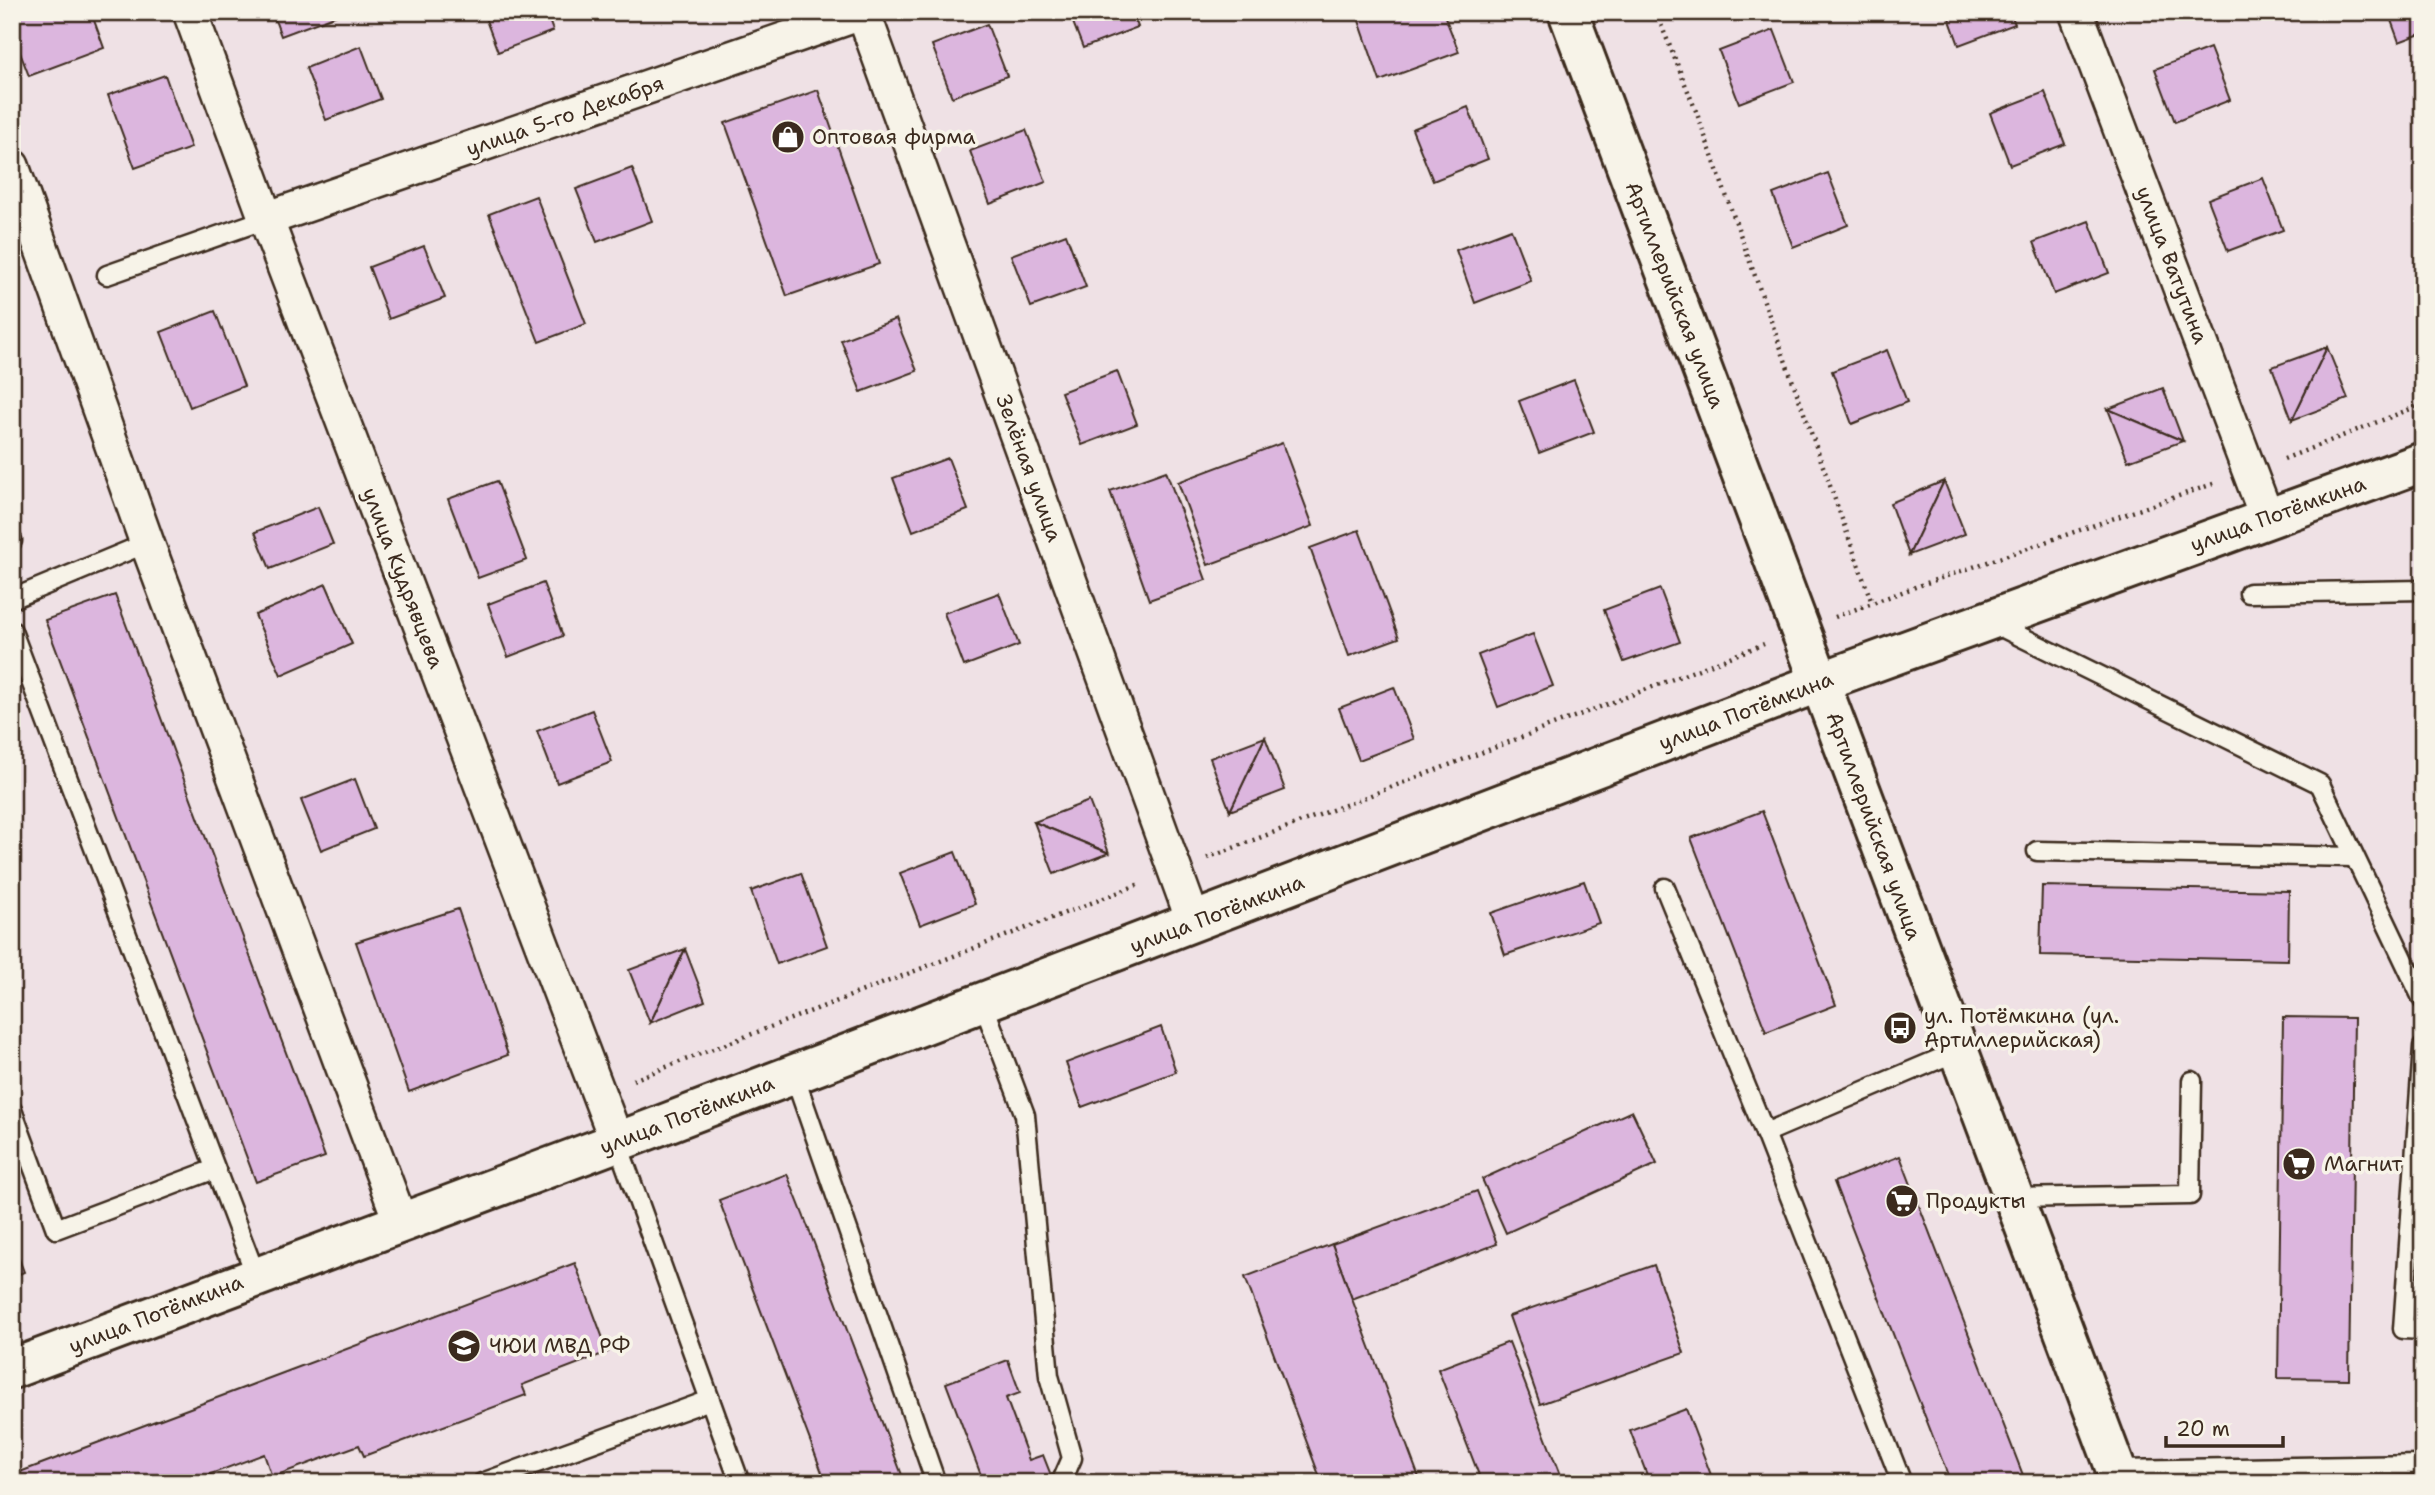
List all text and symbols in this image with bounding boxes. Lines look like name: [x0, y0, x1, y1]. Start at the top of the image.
street label: улица 5-го Декабря: [462, 69, 668, 163]
shop icon: Оптовая фирма: [769, 118, 807, 156]
place label: Оптовая фирма: [812, 123, 976, 151]
street label: Артиллерийская улица: [1619, 178, 1731, 412]
street label: улица Ватутина: [2129, 182, 2215, 348]
street label: Зелёная улица: [989, 390, 1069, 546]
street label: улица Потёмкина: [2186, 469, 2370, 559]
street label: улица Кудрявцева: [356, 483, 450, 673]
street label: улица Потёмкина: [1655, 665, 1837, 757]
street label: Артиллерийская улица: [1820, 708, 1928, 944]
street label: улица Потёмкина: [1126, 868, 1308, 960]
place label: ул. Потёмкина (ул. Артиллерийская): [1924, 1002, 2119, 1054]
bus stop icon: ул. Потёмкина (ул. Артиллерийская): [1881, 1009, 1919, 1047]
street label: улица Потёмкина: [596, 1069, 778, 1161]
supermarket icon: Магнит: [2280, 1145, 2318, 1183]
place label: Магнит: [2324, 1150, 2403, 1178]
supermarket icon: Продукты: [1883, 1182, 1921, 1220]
place label: Продукты: [1926, 1187, 2026, 1215]
street label: улица Потёмкина: [65, 1268, 247, 1360]
school or university icon: ЧЮИ МВД РФ: [445, 1327, 483, 1365]
place label: ЧЮИ МВД РФ: [489, 1332, 630, 1360]
scale bar: [2166, 1404, 2283, 1448]
text: 20 m: [2176, 1415, 2230, 1443]

